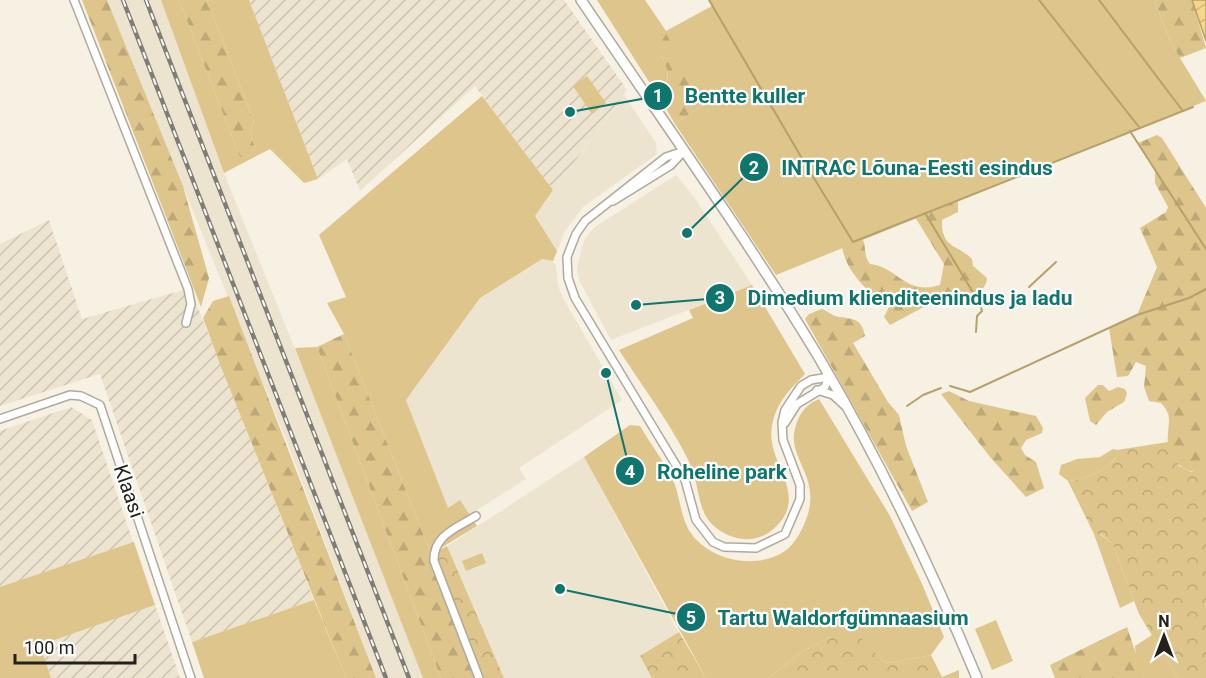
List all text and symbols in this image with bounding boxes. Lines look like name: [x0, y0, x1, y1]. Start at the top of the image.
callout: Bentte kuller: [643, 77, 817, 116]
text: Bentte kuller: [685, 84, 806, 108]
text: 1: [653, 85, 663, 106]
callout: INTRAC Lõuna-Eesti esindus: [739, 148, 1065, 187]
text: INTRAC Lõuna-Eesti esindus: [781, 156, 1053, 180]
text: 2: [749, 157, 759, 178]
callout: Dimedium klienditeenindus ja ladu: [705, 279, 1084, 318]
text: Dimedium klienditeenindus ja ladu: [748, 286, 1072, 310]
text: 3: [715, 287, 725, 308]
callout: Roheline park: [615, 452, 798, 491]
text: Roheline park: [657, 460, 788, 484]
street label: Klaasi: [109, 461, 149, 521]
text: 4: [625, 461, 635, 482]
callout: Tartu Waldorfgümnaasium: [676, 598, 981, 637]
text: Tartu Waldorfgümnaasium: [717, 606, 969, 630]
north arrow: [1134, 606, 1194, 666]
text: 5: [686, 607, 696, 628]
text: N: [1158, 612, 1170, 631]
scale bar: [15, 627, 135, 665]
text: 100 m: [24, 637, 75, 658]

